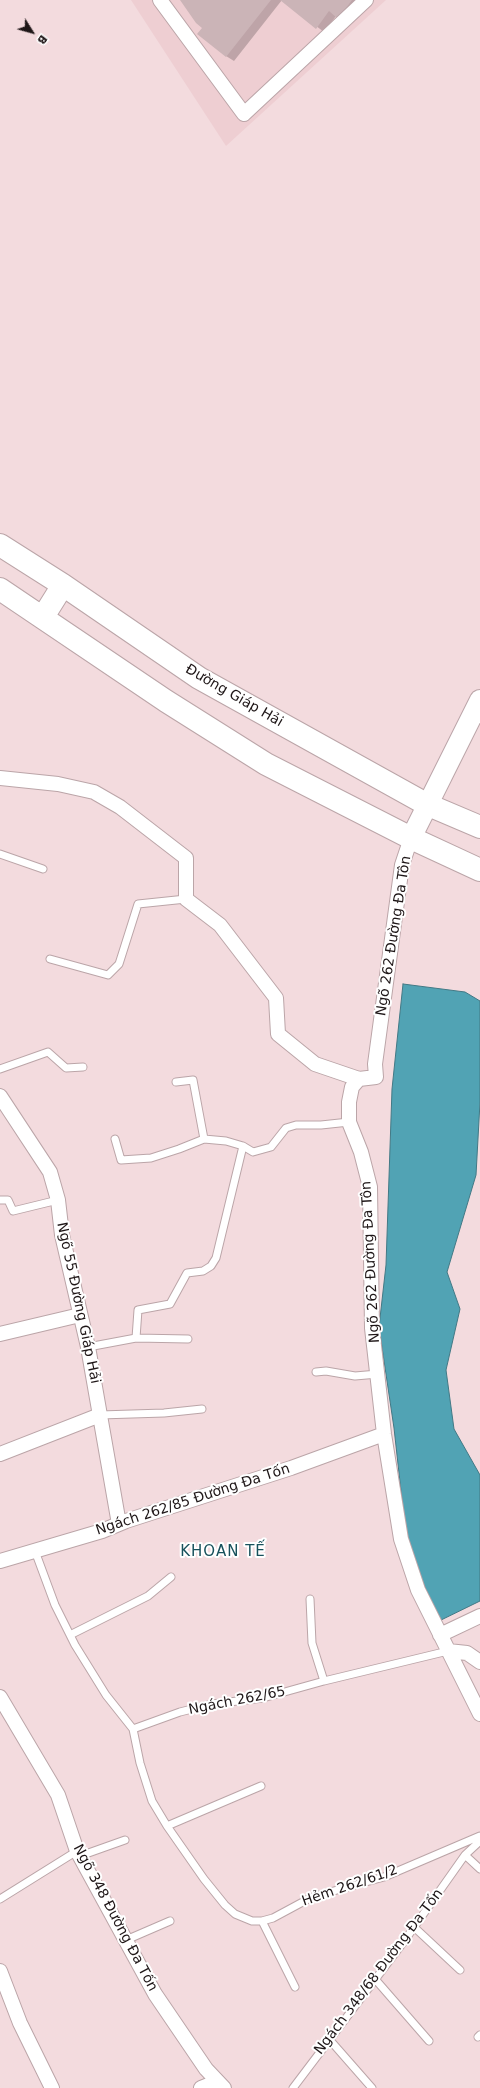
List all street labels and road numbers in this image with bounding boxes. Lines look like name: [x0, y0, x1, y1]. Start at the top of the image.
street label: Đường Giáp Hải: [182, 661, 286, 731]
street label: Ngõ 262 Đường Đa Tôn: [373, 855, 415, 1017]
street label: Ngõ 262 Đường Đa Tôn: [358, 1181, 384, 1343]
street label: Ngõ 55 Đường Giáp Hải: [53, 1221, 103, 1385]
street label: Ngách 262/85 Đường Đa Tốn: [94, 1461, 292, 1539]
street label: Ngách 262/65: [187, 1683, 287, 1719]
street label: Ngõ 348 Đường Đa Tốn: [69, 1842, 161, 1994]
street label: Hẻm 262/61/2: [300, 1862, 400, 1910]
street label: Ngách 348/68 Đường Đa Tốn: [311, 1886, 447, 2058]

